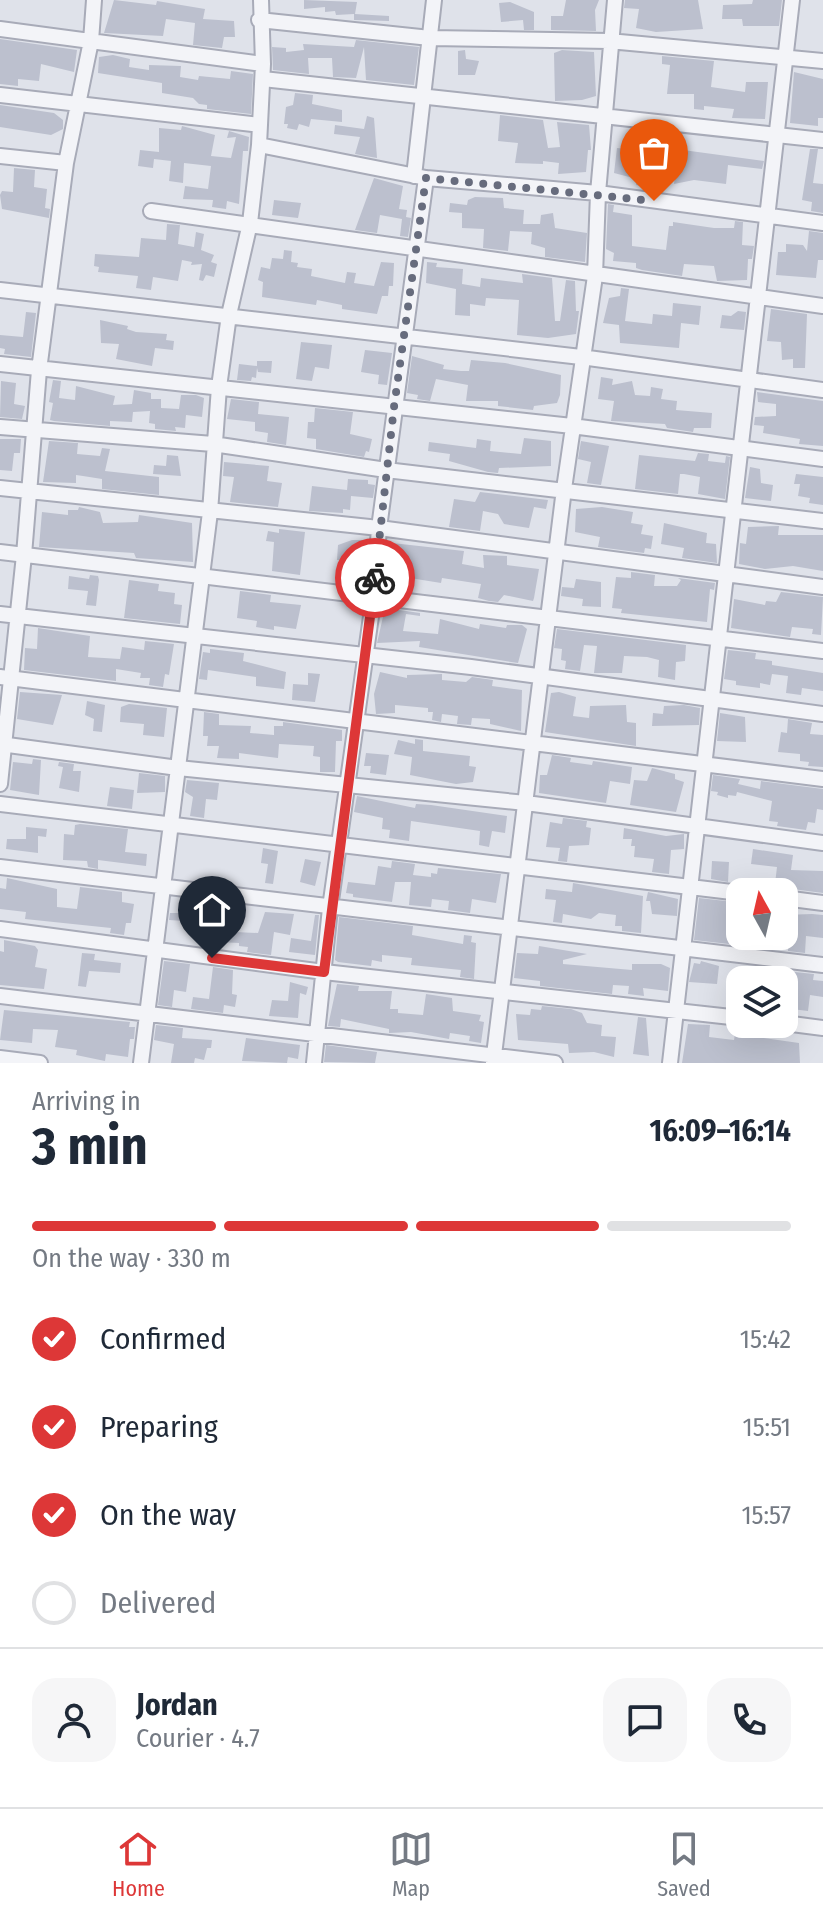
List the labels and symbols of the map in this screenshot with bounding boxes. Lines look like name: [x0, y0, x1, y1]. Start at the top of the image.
pin: [620, 119, 688, 201]
courier: [335, 538, 415, 618]
pin: [178, 876, 246, 958]
north arrow: [726, 878, 798, 950]

